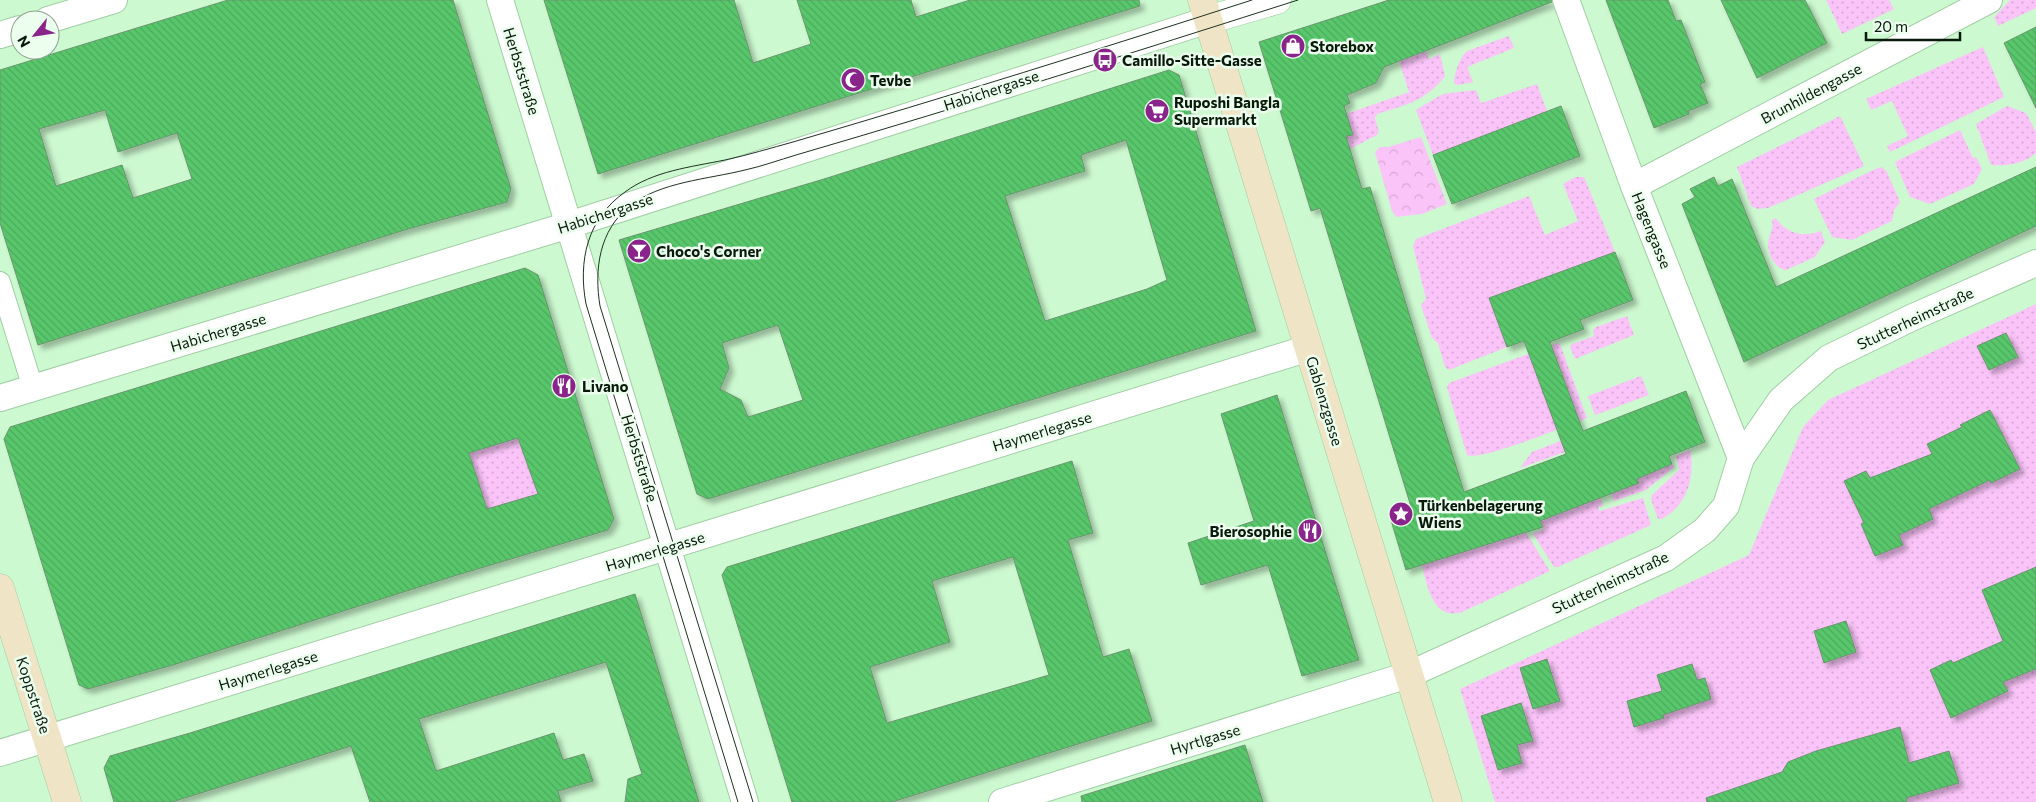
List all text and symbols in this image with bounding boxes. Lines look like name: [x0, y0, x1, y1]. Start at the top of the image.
north arrow: [10, 10, 60, 60]
scale bar: [1866, 10, 1960, 42]
text: 20 m: [1874, 17, 1908, 35]
street label: Herbststraße: [500, 25, 544, 117]
text: N: [13, 33, 33, 51]
shop icon: Storebox: [1280, 33, 1306, 59]
place label: Storebox: [1310, 37, 1374, 55]
bus stop icon: Camillo-Sitte-Gasse: [1092, 47, 1118, 73]
place label: Camillo-Sitte-Gasse: [1122, 51, 1262, 69]
street label: Brunhildengasse: [1758, 59, 1865, 127]
street label: Habichergasse: [941, 66, 1041, 114]
mosque icon: Tevbe: [840, 67, 866, 93]
place label: Tevbe: [870, 71, 911, 89]
place label: Ruposhi Bangla Supermarkt: [1174, 93, 1280, 128]
supermarket icon: Ruposhi Bangla Supermarkt: [1144, 98, 1170, 124]
street label: Habichergasse: [555, 189, 655, 237]
street label: Hagengasse: [1628, 189, 1676, 271]
bar icon: Choco's Corner: [626, 238, 652, 264]
place label: Choco's Corner: [656, 242, 762, 260]
street label: Stutterheimstraße: [1854, 283, 1976, 353]
street label: Habichergasse: [168, 309, 268, 355]
street label: Gablenzgasse: [1303, 354, 1347, 448]
restaurant icon: Livano: [551, 373, 577, 399]
place label: Livano: [582, 377, 628, 395]
street label: Haymerlegasse: [990, 407, 1094, 455]
street label: Herbststraße: [618, 412, 662, 504]
place label: Türkenbelagerung Wiens: [1418, 496, 1543, 531]
place icon: Türkenbelagerung Wiens: [1388, 501, 1414, 527]
restaurant icon: Bierosophie: [1297, 518, 1323, 544]
place label: Bierosophie: [1210, 522, 1292, 540]
street label: Haymerlegasse: [603, 527, 707, 575]
street label: Stutterheimstraße: [1549, 547, 1671, 617]
street label: Haymerlegasse: [216, 646, 320, 694]
street label: Koppstraße: [13, 654, 55, 736]
street label: Hyrtlgasse: [1168, 720, 1242, 758]

